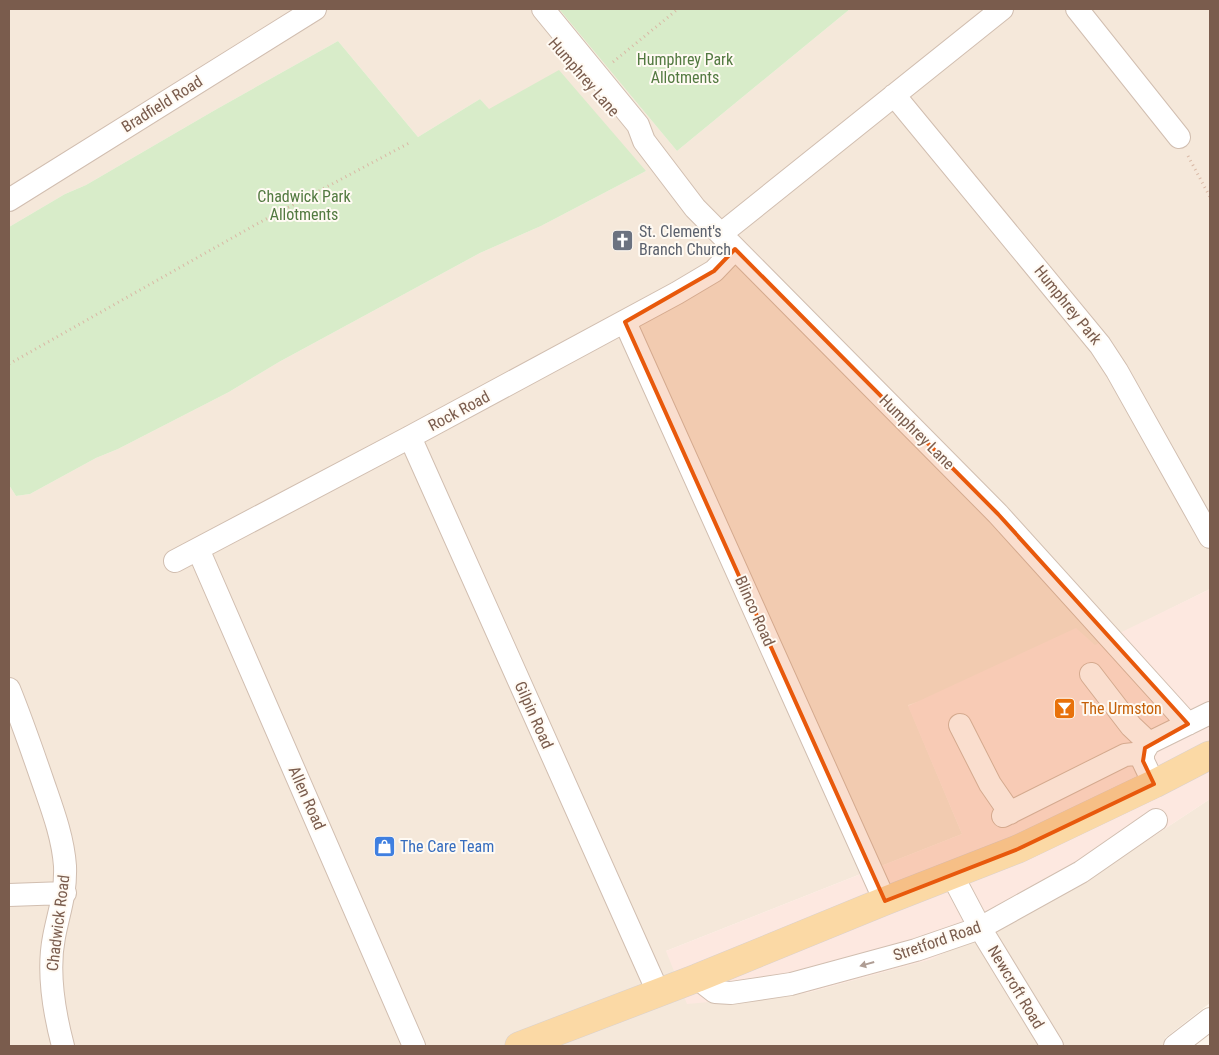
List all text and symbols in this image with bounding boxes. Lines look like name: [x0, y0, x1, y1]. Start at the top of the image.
street label: Humphrey Lane: [545, 34, 623, 120]
park label: Humphrey Park Allotments: [637, 50, 734, 87]
street label: Bradfield Road: [118, 72, 206, 136]
park label: Chadwick Park Allotments: [257, 187, 351, 224]
place label: St. Clement's Branch Church: [639, 222, 731, 259]
church icon: St. Clement's Branch Church: [611, 228, 635, 252]
street label: Humphrey Park: [1030, 262, 1106, 349]
street label: Rock Road: [425, 387, 493, 435]
street label: Humphrey Lane: [876, 391, 958, 473]
street label: Blinco Road: [731, 573, 779, 649]
street label: Gilpin Road: [511, 678, 557, 752]
bar icon: The Urmston: [1053, 696, 1077, 720]
place label: The Urmston: [1081, 699, 1162, 718]
street label: Allen Road: [285, 763, 329, 833]
shop icon: The Care Team: [372, 834, 396, 858]
place label: The Care Team: [400, 837, 494, 856]
street label: Chadwick Road: [43, 874, 73, 972]
street label: Stretford Road: [891, 917, 983, 965]
street label: Newcroft Road: [984, 942, 1048, 1032]
one-way arrow: [859, 961, 874, 969]

